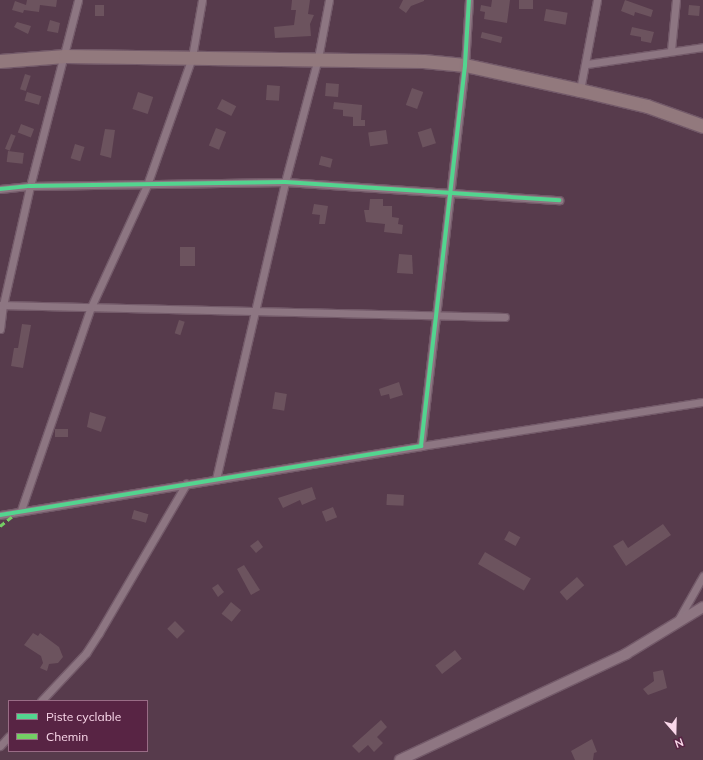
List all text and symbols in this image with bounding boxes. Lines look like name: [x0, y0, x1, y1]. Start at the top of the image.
legend: [8, 700, 148, 752]
text: Piste cyclable: [46, 709, 121, 724]
north arrow: [655, 712, 695, 752]
text: Chemin: [46, 729, 88, 744]
text: N: [673, 735, 685, 751]

